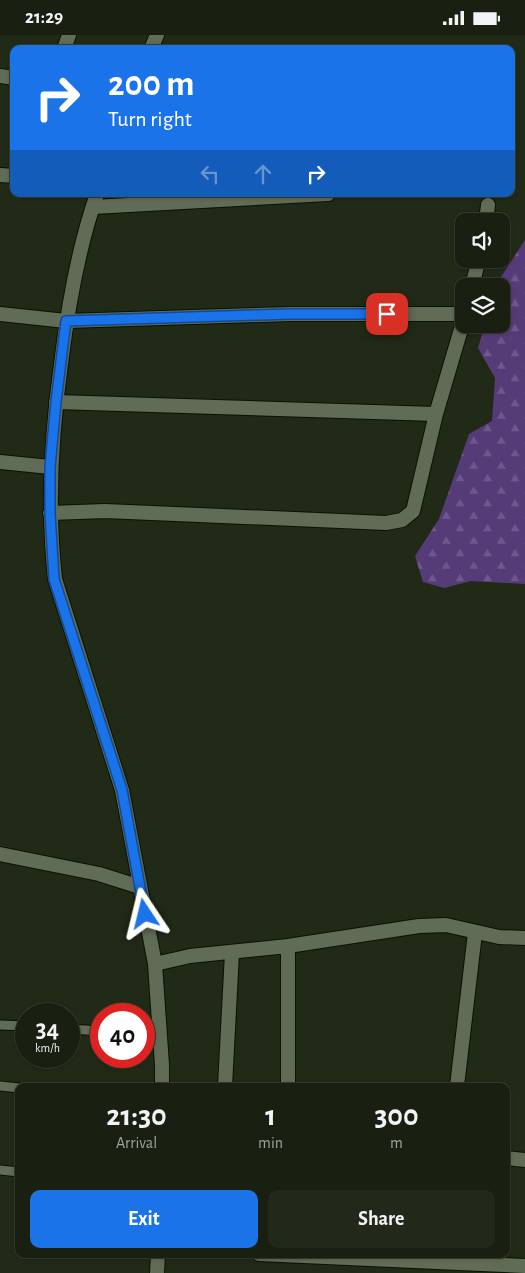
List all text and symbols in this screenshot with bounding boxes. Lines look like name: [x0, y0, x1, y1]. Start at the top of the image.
text: 21:29: [25, 8, 63, 27]
icon: right: [25, 65, 90, 130]
text: 200 m: [108, 67, 195, 102]
text: Turn right: [108, 108, 192, 130]
icon: left: [196, 160, 224, 188]
icon: ahead: [249, 160, 277, 188]
icon: right: [302, 160, 330, 188]
map controls: [455, 213, 510, 333]
button: sound: [455, 213, 510, 268]
button: layers: [455, 278, 510, 333]
pin: [366, 293, 408, 335]
icon: arrive: [373, 300, 401, 328]
position arrow: [118, 887, 170, 939]
speed limit sign: 40: [90, 1003, 155, 1068]
text: 34: [36, 1017, 59, 1042]
text: km/h: [35, 1042, 60, 1054]
text: 21:30: [106, 1101, 167, 1131]
text: 1: [265, 1101, 276, 1131]
text: 300: [374, 1101, 419, 1131]
text: Arrival: [116, 1135, 157, 1151]
text: min: [258, 1135, 283, 1151]
text: m: [390, 1135, 403, 1151]
button: Exit: [30, 1190, 258, 1248]
button: Share: [268, 1190, 495, 1248]

